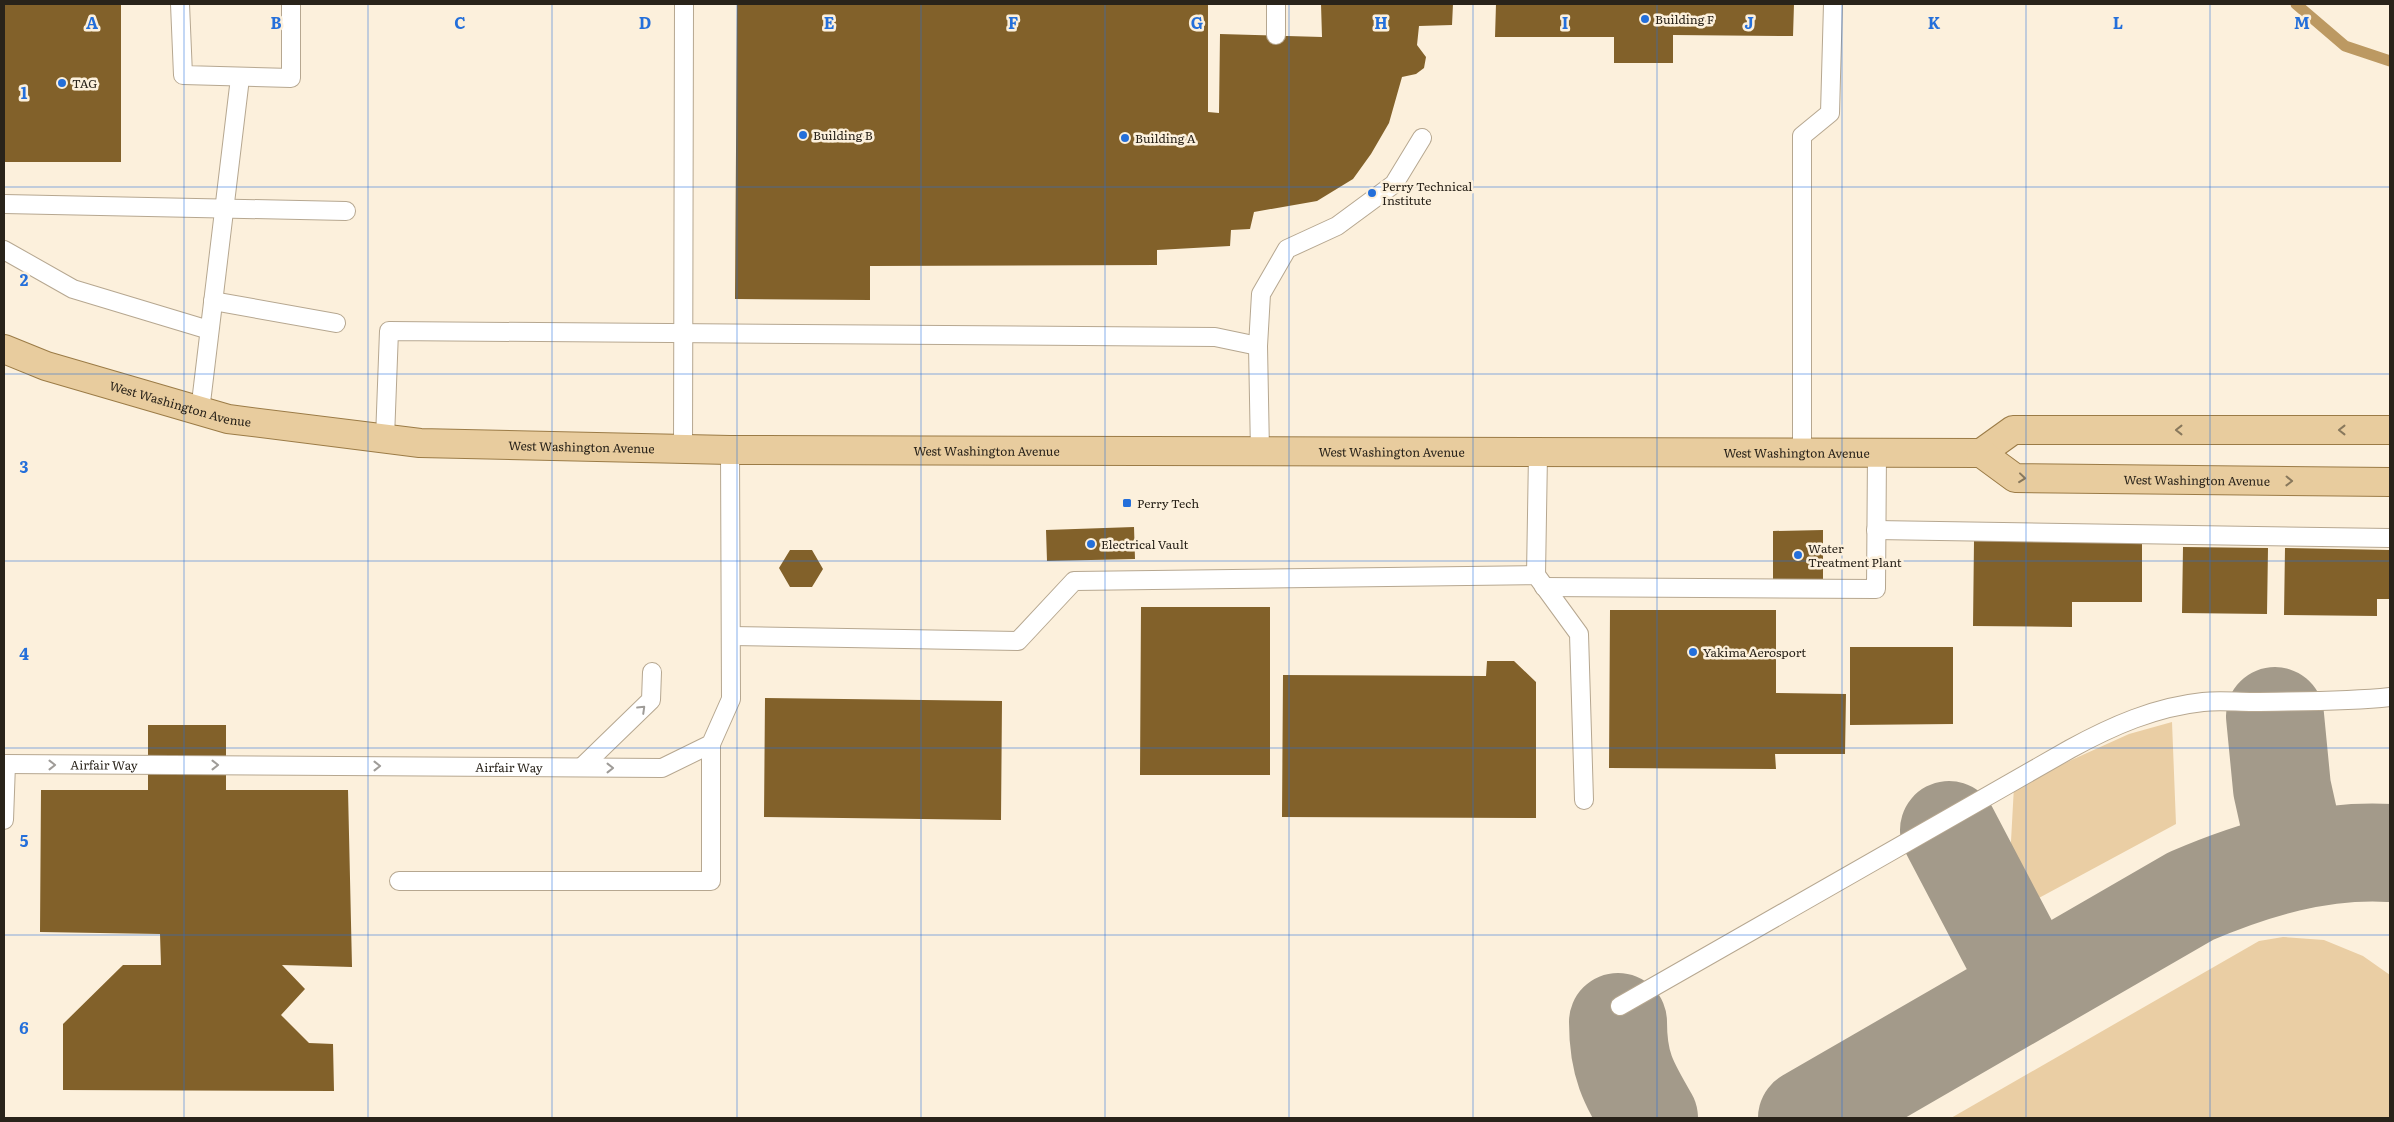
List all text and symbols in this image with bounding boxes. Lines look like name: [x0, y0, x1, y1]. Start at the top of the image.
text: A: [86, 10, 98, 34]
text: B: [270, 10, 282, 34]
text: C: [454, 10, 466, 34]
text: D: [639, 10, 651, 34]
text: E: [824, 10, 835, 34]
text: F: [1008, 10, 1018, 34]
text: G: [1191, 10, 1203, 34]
text: H: [1374, 10, 1388, 34]
text: I: [1562, 10, 1568, 34]
place label: Building F: [1655, 10, 1714, 28]
text: J: [1744, 10, 1754, 34]
text: K: [1928, 10, 1941, 34]
text: L: [2113, 10, 2123, 34]
text: M: [2294, 10, 2310, 34]
marker: Building F: [1639, 13, 1651, 25]
place label: TAG: [72, 74, 97, 92]
marker: TAG: [56, 77, 68, 89]
text: 1: [21, 80, 28, 104]
place label: Building B: [813, 126, 873, 144]
marker: Building B: [797, 129, 809, 141]
place label: Building A: [1135, 129, 1196, 147]
marker: Building A: [1119, 132, 1131, 144]
place label: Perry Technical Institute: [1382, 177, 1472, 209]
marker: Perry Technical Institute: [1366, 187, 1378, 199]
text: 2: [20, 267, 29, 291]
street label: West Washington Avenue: [107, 376, 252, 431]
one-way arrow: [2175, 425, 2182, 435]
one-way arrow: [2337, 425, 2345, 435]
street label: West Washington Avenue: [508, 436, 655, 457]
street label: West Washington Avenue: [913, 441, 1060, 460]
street label: West Washington Avenue: [1318, 442, 1465, 461]
street label: West Washington Avenue: [1723, 443, 1870, 462]
text: 3: [20, 454, 29, 478]
street label: West Washington Avenue: [2124, 470, 2270, 490]
one-way arrow: [2018, 472, 2026, 483]
one-way arrow: [2286, 476, 2293, 486]
place label: Perry Tech: [1137, 494, 1199, 512]
marker: Perry Tech: [1121, 497, 1133, 509]
place label: Electrical Vault: [1101, 535, 1189, 553]
marker: Electrical Vault: [1085, 538, 1097, 550]
place label: Water Treatment Plant: [1808, 539, 1902, 571]
marker: Water Treatment Plant: [1792, 549, 1804, 561]
text: 4: [19, 641, 29, 665]
place label: Yakima Aerosport: [1703, 643, 1806, 661]
marker: Yakima Aerosport: [1687, 646, 1699, 658]
one-way arrow: [636, 706, 645, 715]
street label: Airfair Way: [70, 755, 138, 774]
street label: Airfair Way: [475, 758, 543, 776]
one-way arrow: [49, 760, 57, 770]
one-way arrow: [211, 760, 219, 771]
one-way arrow: [374, 761, 382, 771]
one-way arrow: [606, 763, 614, 773]
text: 5: [20, 828, 29, 852]
text: 6: [19, 1015, 29, 1039]

